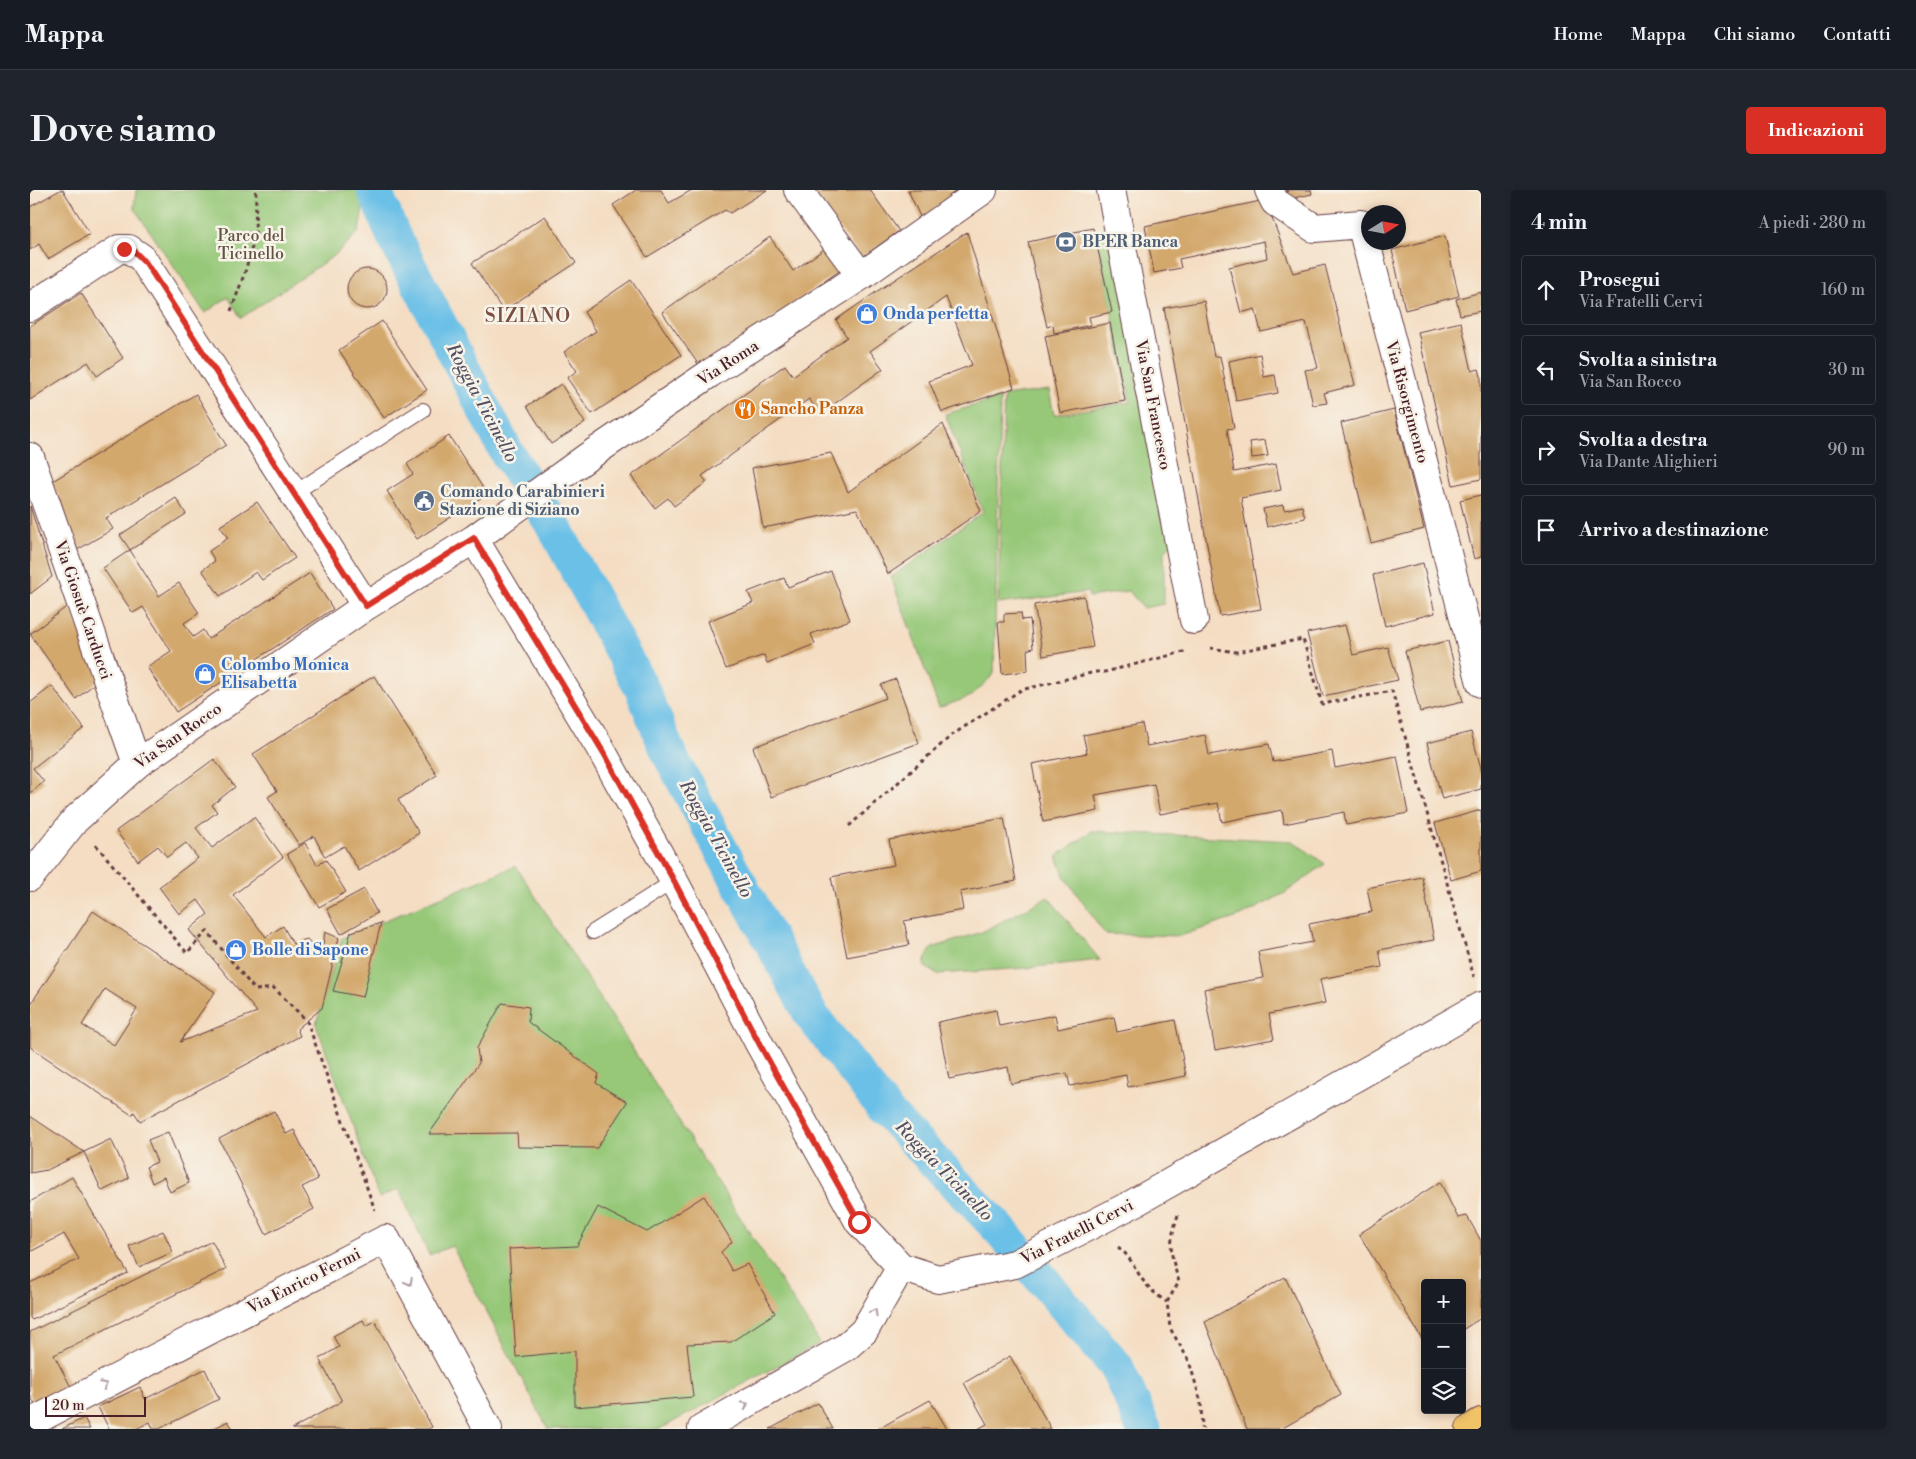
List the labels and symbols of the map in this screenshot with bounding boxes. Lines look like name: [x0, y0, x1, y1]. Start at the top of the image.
north arrow: [1361, 205, 1406, 250]
park label: Parco del Ticinello: [217, 226, 285, 264]
bank icon: BPER Banca: [1054, 230, 1078, 254]
place label: BPER Banca: [1082, 232, 1179, 252]
route end: [113, 238, 136, 261]
shop icon: Onda perfetta: [855, 302, 879, 326]
district label: SIZIANO: [485, 304, 571, 328]
place label: Onda perfetta: [883, 304, 989, 324]
street label: Via Roma: [693, 335, 763, 391]
street label: Via San Francesco: [1130, 337, 1175, 472]
street label: Via Risorgimento: [1381, 338, 1433, 465]
water label: Roggia Ticinello: [441, 339, 523, 466]
restaurant icon: Sancho Panza: [733, 397, 757, 421]
place label: Sancho Panza: [761, 399, 864, 419]
place label: Comando Carabinieri Stazione di Siziano: [440, 482, 605, 520]
public building icon: Comando Carabinieri Stazione di Siziano: [412, 489, 436, 513]
street label: Via Giosuè Carducci: [49, 537, 116, 682]
place label: Colombo Monica Elisabetta: [221, 655, 350, 693]
shop icon: Colombo Monica Elisabetta: [193, 662, 217, 686]
street label: Via San Rocco: [130, 698, 226, 774]
water label: Roggia Ticinello: [674, 775, 758, 902]
shop icon: Bolle di Sapone: [224, 938, 248, 962]
place label: Bolle di Sapone: [252, 940, 369, 960]
water label: Roggia Ticinello: [889, 1115, 998, 1226]
street label: Via Fratelli Cervi: [1016, 1195, 1137, 1270]
route start: [848, 1211, 871, 1234]
street label: Via Enrico Fermi: [243, 1244, 364, 1319]
one-way arrow: [403, 1277, 413, 1286]
one-way arrow: [868, 1309, 878, 1318]
one-way arrow: [99, 1381, 108, 1391]
scale bar: [45, 1394, 146, 1417]
one-way arrow: [739, 1402, 748, 1412]

